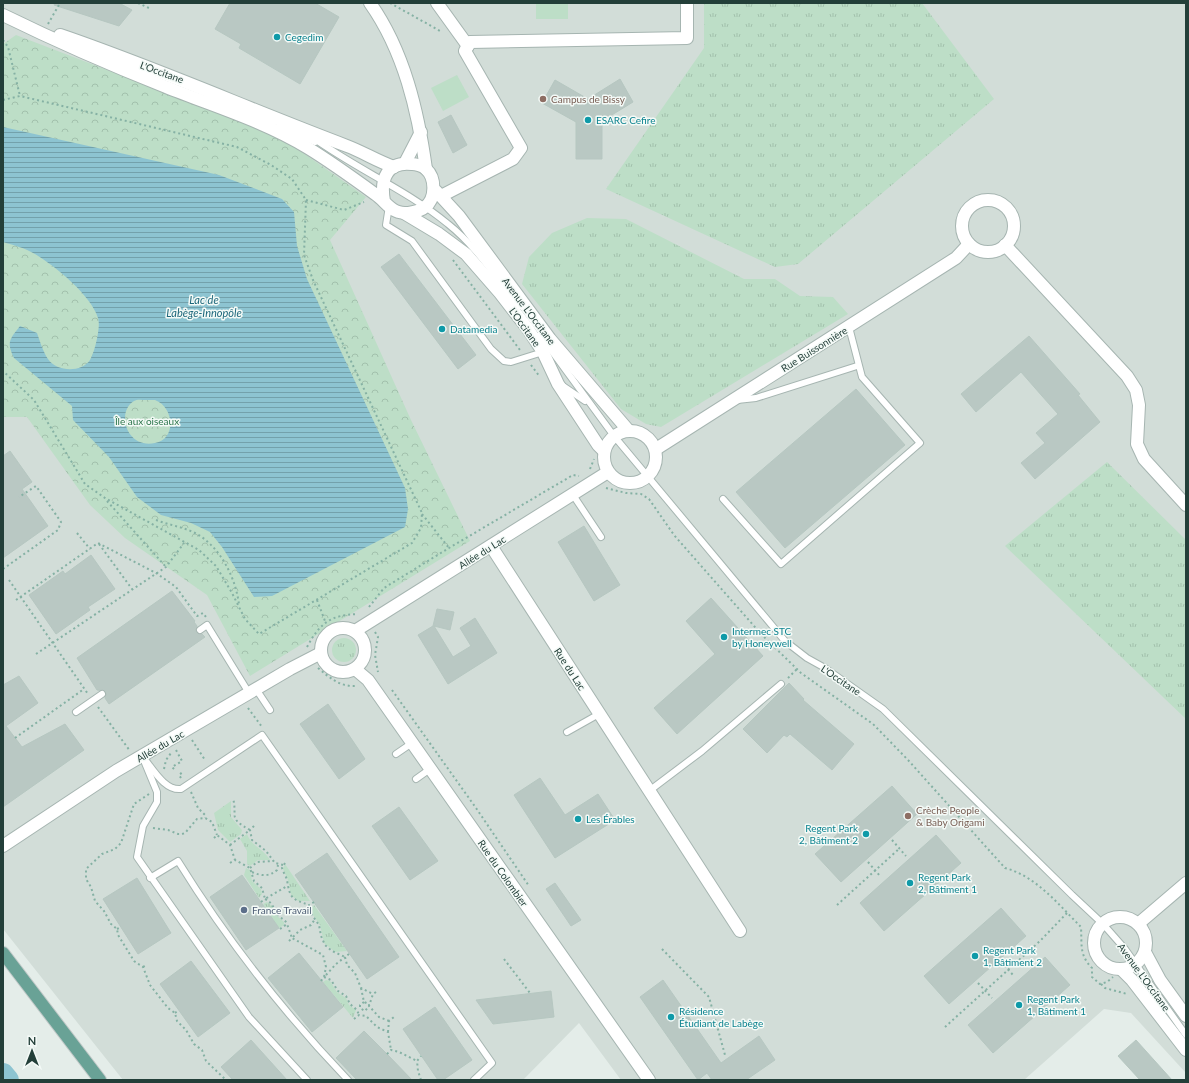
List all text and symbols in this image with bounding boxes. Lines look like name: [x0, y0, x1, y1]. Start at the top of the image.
place label: Cegedim: [285, 31, 324, 43]
marker: Cegedim: [272, 32, 282, 42]
street label: L'Occitane: [139, 59, 185, 85]
place label: Campus de Bissy: [551, 93, 626, 105]
marker: Campus de Bissy: [538, 94, 548, 104]
place label: ESARC Cefire: [596, 114, 656, 126]
marker: ESARC Cefire: [583, 115, 593, 125]
street label: Avenue L'Occitane: [500, 275, 558, 347]
water label: Lac de Labège-Innopôle: [166, 293, 242, 319]
street label: L'Occitane: [507, 305, 543, 349]
place label: Datamedia: [450, 323, 497, 335]
marker: Datamedia: [437, 324, 447, 334]
street label: Rue Buissonnière: [779, 324, 849, 374]
park label: Île aux oiseaux: [114, 415, 179, 427]
street label: Allée du Lac: [456, 533, 508, 571]
place label: Intermec STC by Honeywell: [732, 625, 792, 649]
marker: Intermec STC by Honeywell: [719, 632, 729, 642]
street label: Rue du Lac: [552, 646, 588, 693]
street label: L'Occitane: [819, 662, 863, 698]
street label: Allée du Lac: [134, 727, 186, 765]
place label: Crèche People & Baby Origami: [916, 804, 985, 828]
marker: Crèche People & Baby Origami: [903, 811, 913, 821]
place label: Les Érables: [586, 813, 635, 825]
marker: Les Érables: [573, 814, 583, 824]
place label: Regent Park 2, Bâtiment 2: [799, 822, 859, 846]
marker: Regent Park 2, Bâtiment 2: [861, 829, 871, 839]
street label: Rue du Colombier: [476, 837, 531, 909]
place label: Regent Park 2, Bâtiment 1: [918, 871, 977, 895]
marker: Regent Park 2, Bâtiment 1: [905, 878, 915, 888]
place label: France Travail: [252, 904, 312, 916]
marker: France Travail: [239, 905, 249, 915]
street label: Avenue L'Occitane: [1115, 941, 1173, 1013]
place label: Regent Park 1, Bâtiment 2: [983, 944, 1042, 968]
marker: Regent Park 1, Bâtiment 2: [970, 951, 980, 961]
place label: Regent Park 1, Bâtiment 1: [1027, 993, 1086, 1017]
marker: Regent Park 1, Bâtiment 1: [1014, 1000, 1024, 1010]
place label: Résidence Étudiant de Labège: [679, 1005, 763, 1029]
marker: Résidence Étudiant de Labège: [666, 1012, 676, 1022]
north arrow: [12, 1031, 52, 1071]
text: N: [28, 1034, 36, 1047]

